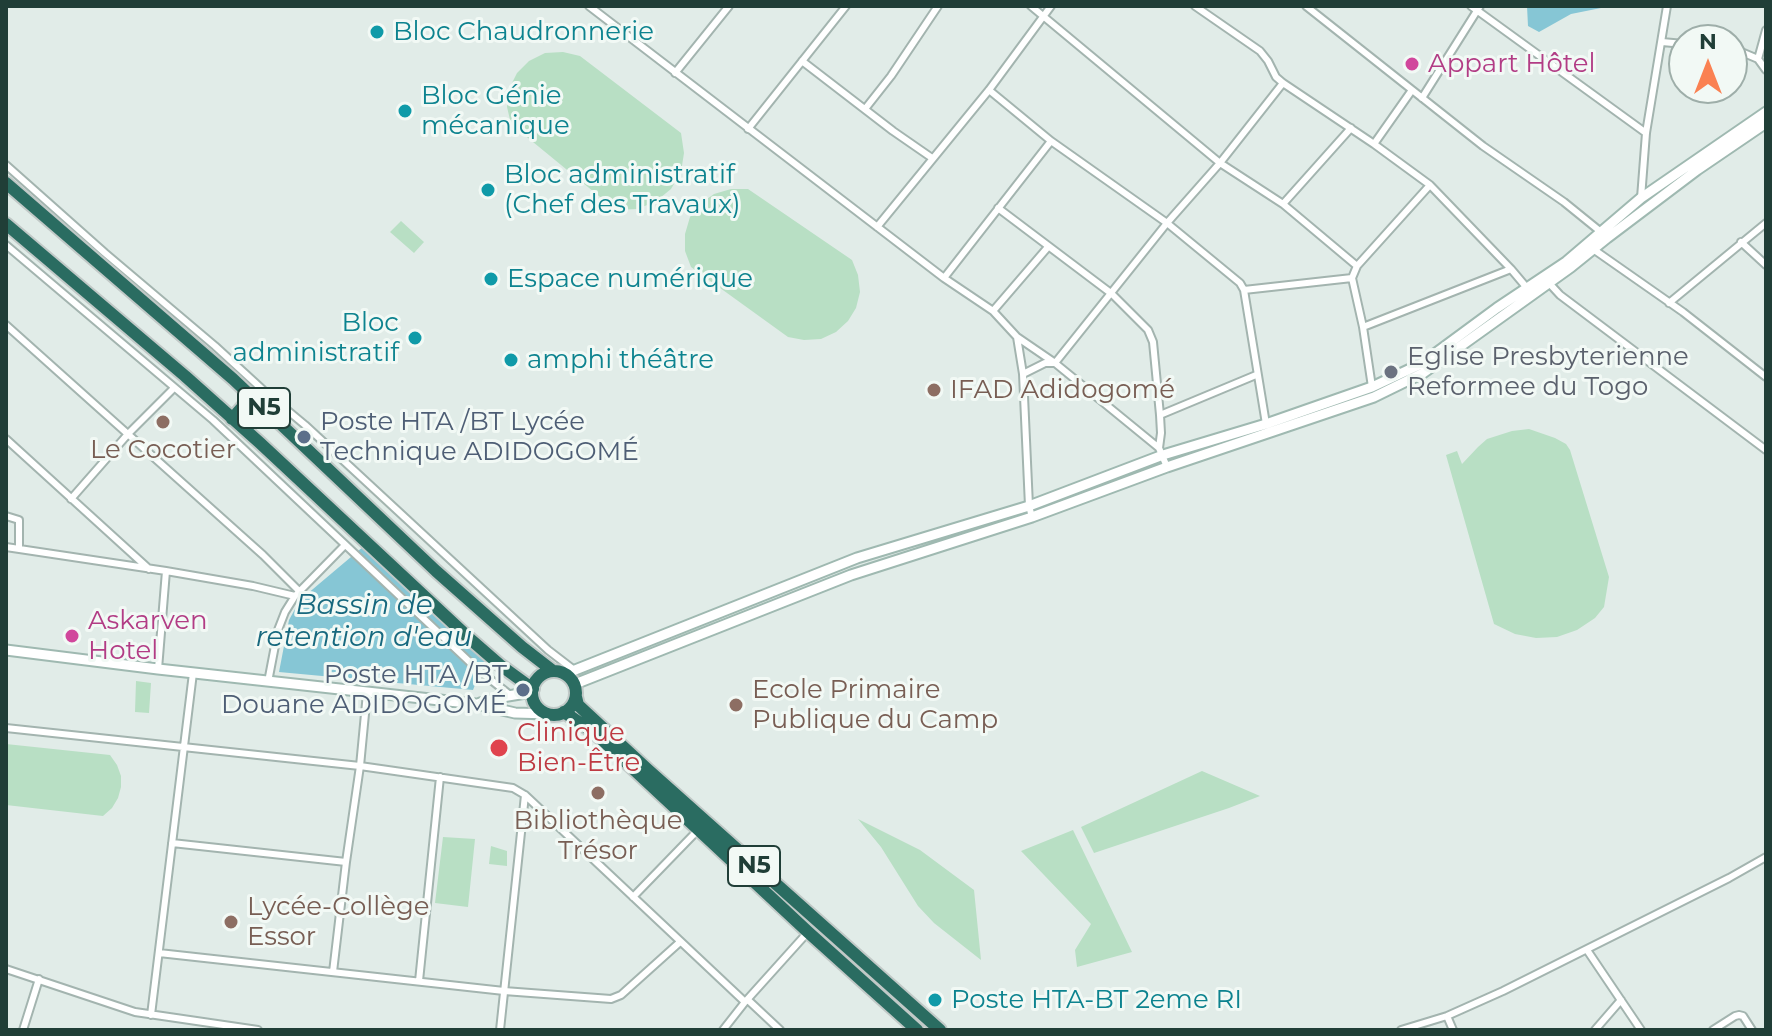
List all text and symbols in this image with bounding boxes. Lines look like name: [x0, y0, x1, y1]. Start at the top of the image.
place label: Bloc Chaudronnerie: [393, 16, 654, 48]
marker: Bloc Chaudronnerie: [368, 23, 386, 41]
north arrow: [1668, 24, 1748, 104]
text: N: [1699, 28, 1717, 55]
place label: Appart Hôtel: [1428, 48, 1596, 80]
marker: Appart Hôtel: [1403, 55, 1421, 73]
place label: Bloc Génie mécanique: [421, 80, 570, 142]
marker: Bloc Génie mécanique: [396, 102, 414, 120]
place label: Bloc administratif (Chef des Travaux): [504, 159, 741, 220]
marker: Bloc administratif (Chef des Travaux): [479, 181, 497, 199]
place label: Espace numérique: [507, 263, 753, 295]
marker: Espace numérique: [482, 270, 500, 288]
place label: Bloc administratif: [233, 307, 399, 368]
marker: Bloc administratif: [406, 329, 424, 347]
place label: Eglise Presbyterienne Reformee du Togo: [1407, 341, 1689, 402]
place label: amphi théâtre: [527, 344, 714, 376]
marker: amphi théâtre: [502, 351, 520, 369]
marker: Eglise Presbyterienne Reformee du Togo: [1382, 363, 1400, 381]
place label: IFAD Adidogomé: [950, 374, 1175, 406]
marker: IFAD Adidogomé: [925, 381, 943, 399]
road number: N5: [238, 388, 290, 428]
place label: Poste HTA /BT Lycée Technique ADIDOGOMÉ: [320, 406, 639, 468]
marker: Le Cocotier: [154, 413, 172, 431]
marker: Poste HTA /BT Lycée Technique ADIDOGOMÉ: [295, 428, 313, 446]
place label: Le Cocotier: [90, 434, 236, 466]
water label: Bassin de retention d'eau: [256, 589, 472, 655]
place label: Askarven Hotel: [88, 605, 208, 666]
marker: Askarven Hotel: [63, 627, 81, 645]
place label: Poste HTA /BT Douane ADIDOGOMÉ: [221, 659, 507, 720]
place label: Ecole Primaire Publique du Camp: [752, 674, 998, 736]
marker: Poste HTA /BT Douane ADIDOGOMÉ: [514, 681, 532, 699]
marker: Ecole Primaire Publique du Camp: [727, 696, 745, 714]
place label: Clinique Bien-Être: [517, 717, 640, 778]
marker: Clinique Bien-Être: [488, 737, 510, 759]
marker: Bibliothèque Trésor: [589, 784, 607, 802]
place label: Bibliothèque Trésor: [513, 805, 683, 866]
road number: N5: [728, 846, 780, 886]
place label: Lycée-Collège Essor: [247, 891, 430, 952]
marker: Lycée-Collège Essor: [222, 913, 240, 931]
place label: Poste HTA-BT 2eme RI: [951, 984, 1242, 1016]
marker: Poste HTA-BT 2eme RI: [926, 991, 944, 1009]

